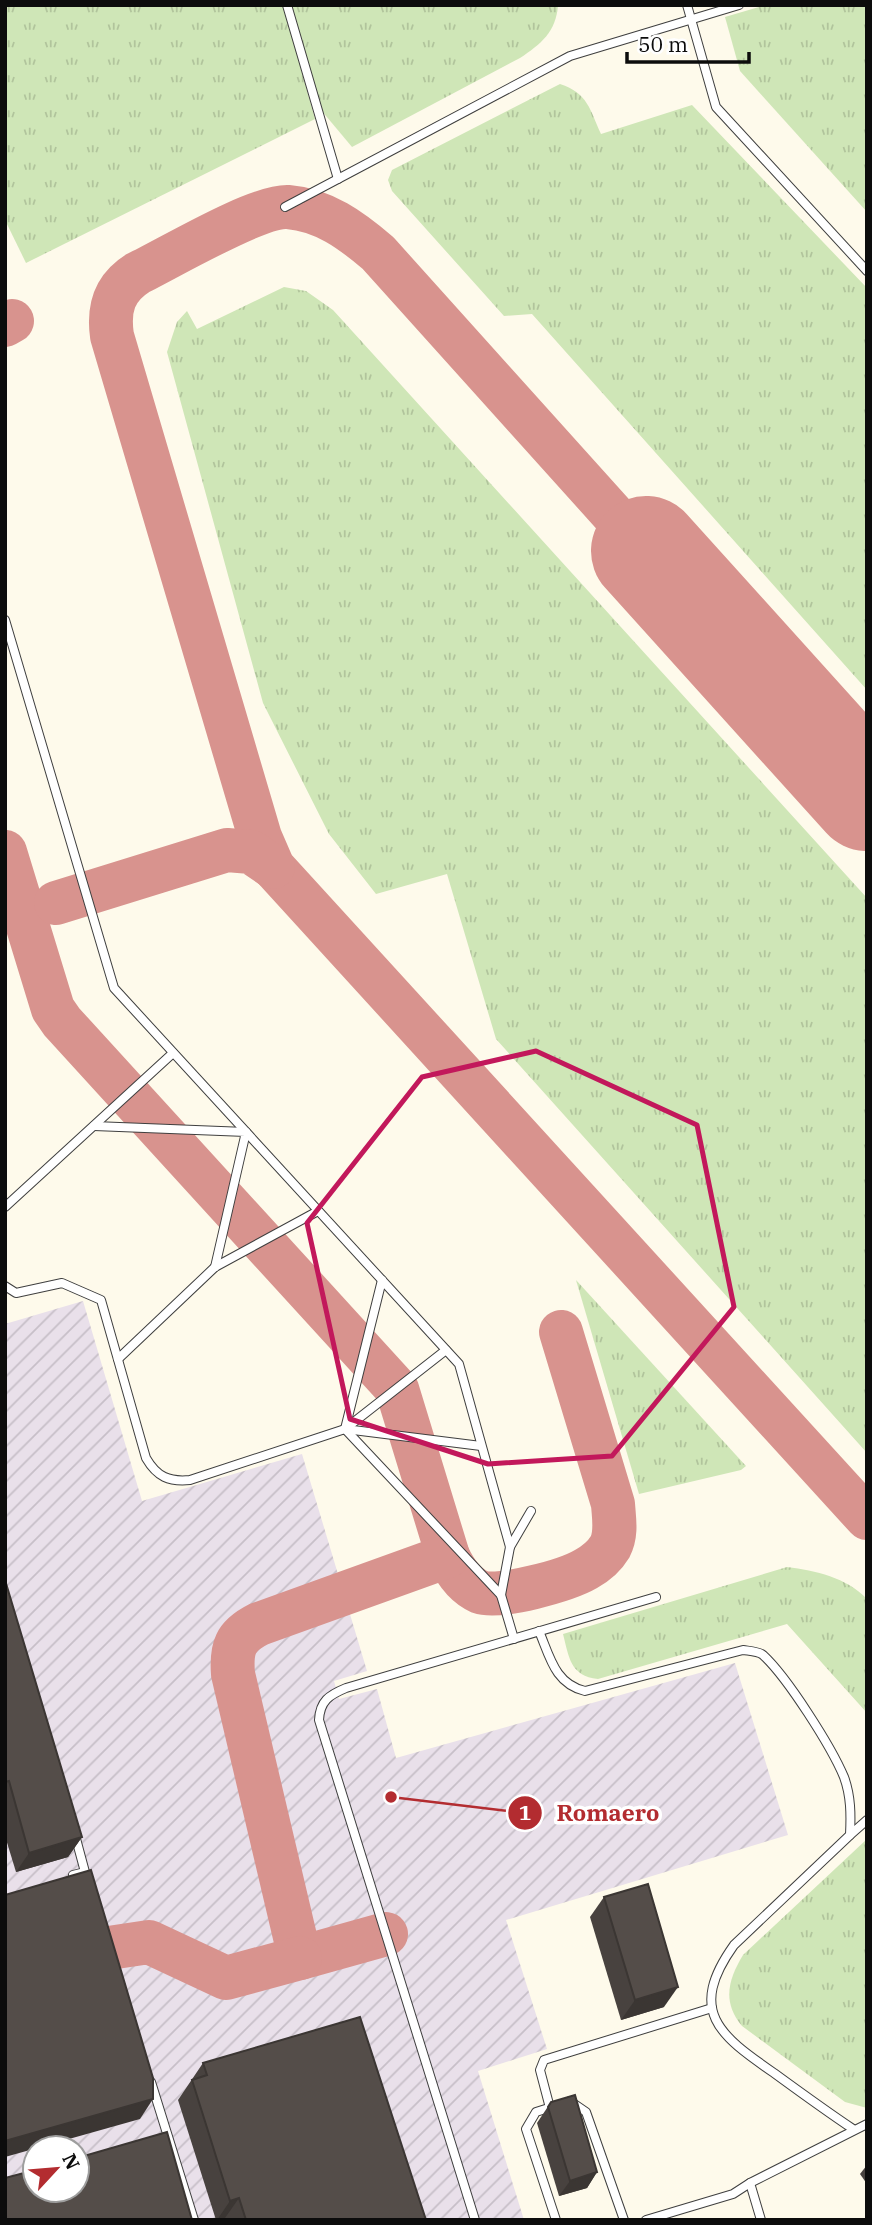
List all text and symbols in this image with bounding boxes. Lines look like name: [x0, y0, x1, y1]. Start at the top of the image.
scale bar: [627, 21, 750, 65]
text: 50 m: [638, 30, 688, 58]
callout: Romaero: [508, 1791, 673, 1835]
text: Romaero: [557, 1797, 659, 1827]
text: 1: [519, 1798, 531, 1826]
north arrow: [21, 2134, 91, 2204]
text: N: [57, 2150, 85, 2174]

